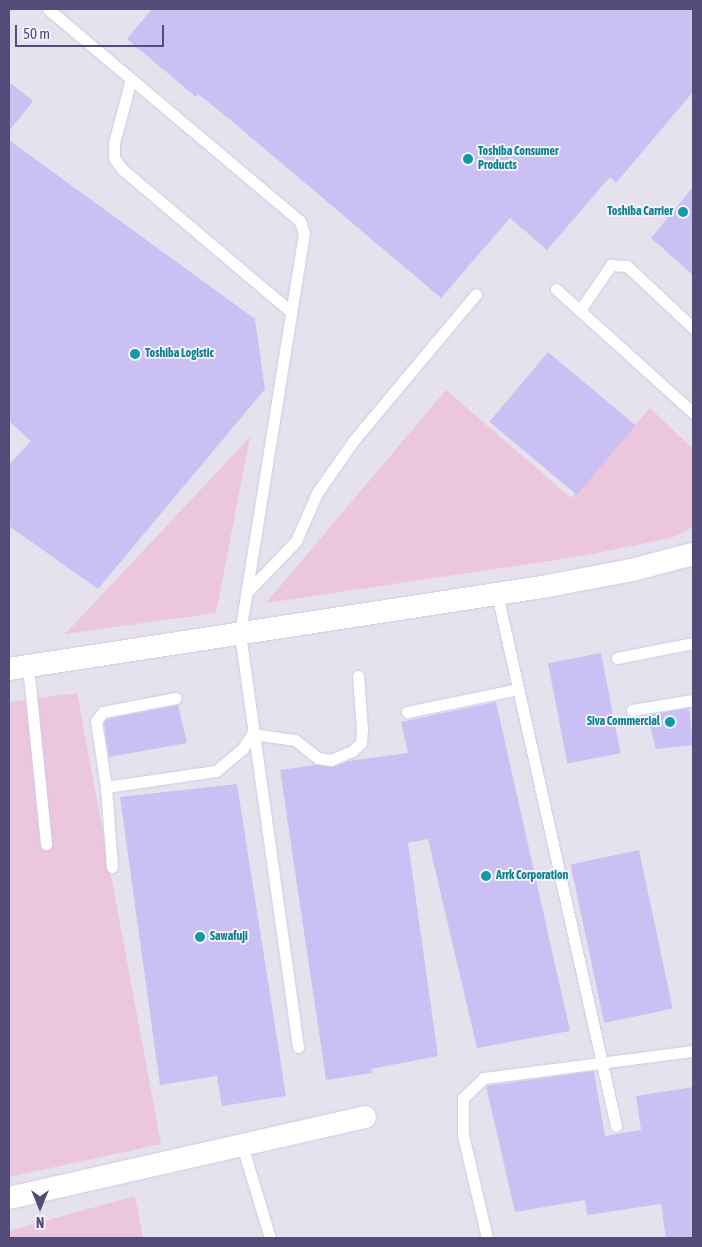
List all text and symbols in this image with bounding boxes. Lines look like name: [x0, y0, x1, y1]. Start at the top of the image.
scale bar: [18, 15, 166, 47]
text: 50 m: [23, 25, 50, 42]
place label: Toshiba Consumer Products: [478, 145, 558, 173]
marker: Toshiba Consumer Products: [462, 153, 474, 165]
place label: Toshiba Carrier: [607, 205, 673, 219]
marker: Toshiba Carrier: [677, 206, 689, 218]
place label: Toshiba Logistic: [145, 347, 214, 361]
marker: Toshiba Logistic: [129, 348, 141, 360]
place label: Siva Commercial: [587, 715, 660, 729]
marker: Siva Commercial: [664, 716, 676, 728]
place label: Arrk Corporation: [496, 869, 568, 883]
marker: Arrk Corporation: [480, 870, 492, 882]
place label: Sawafuji: [210, 930, 248, 944]
marker: Sawafuji: [194, 931, 206, 943]
north arrow: [15, 1182, 65, 1232]
text: N: [36, 1214, 44, 1230]

